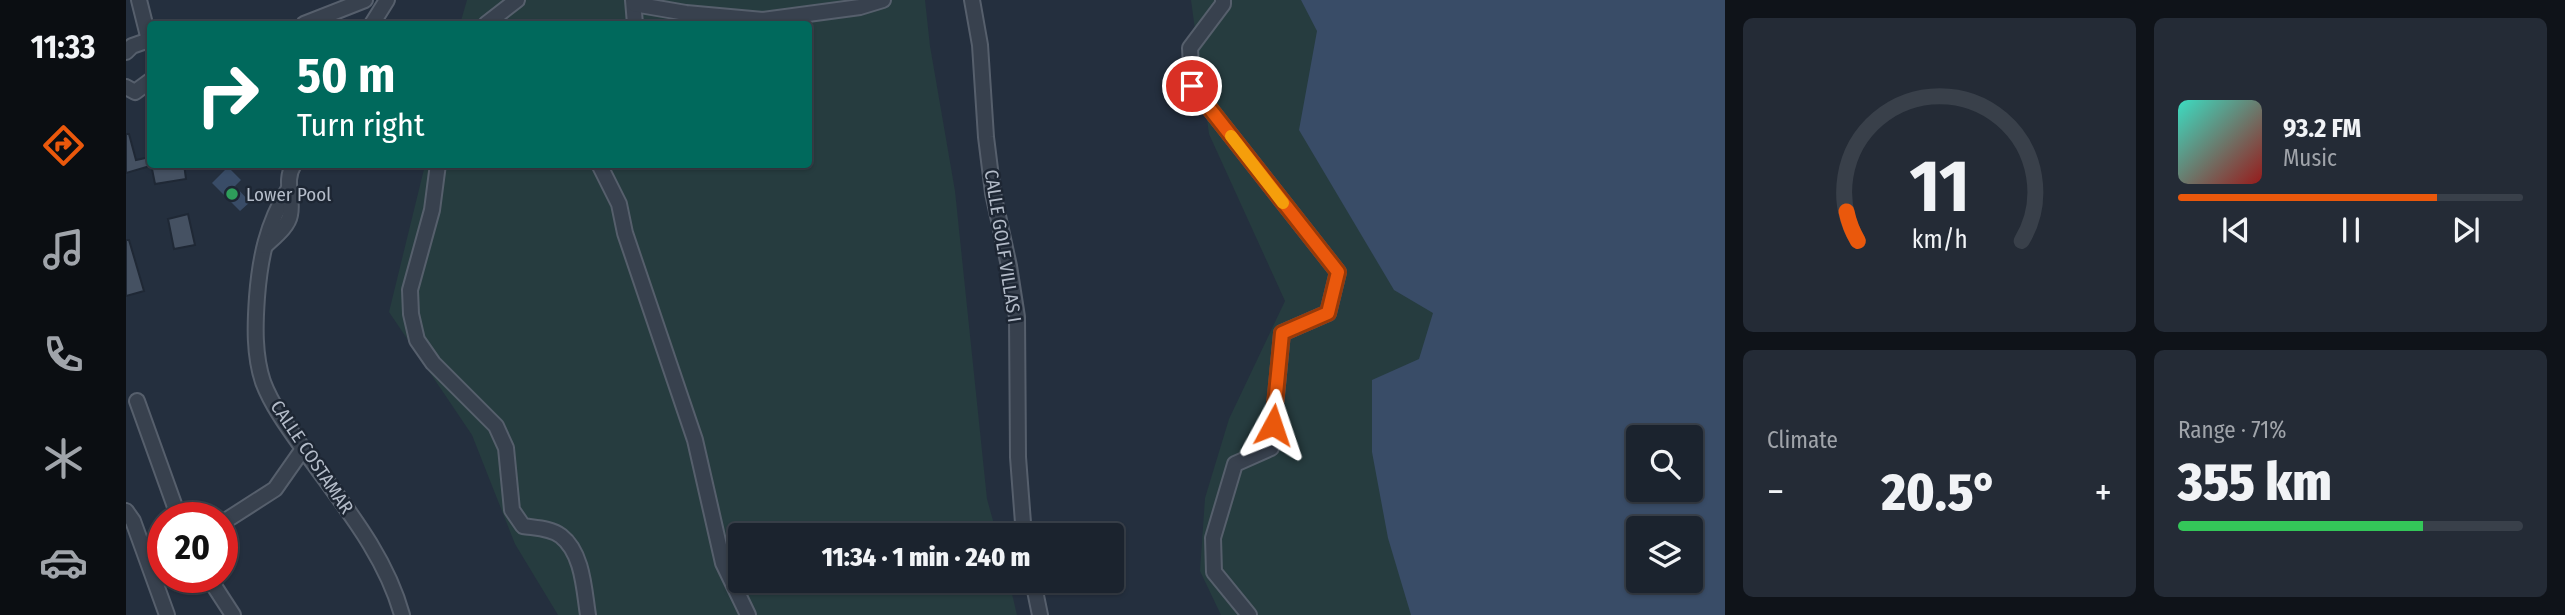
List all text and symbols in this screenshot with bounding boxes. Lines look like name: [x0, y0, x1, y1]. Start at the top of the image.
text: 11:33: [31, 28, 95, 66]
text: 50 m: [297, 46, 395, 105]
icon: right: [182, 49, 273, 140]
pin: [1162, 56, 1222, 116]
icon: arrive: [1173, 67, 1211, 105]
text: Turn right: [297, 106, 424, 144]
text: 93.2 FM: [2283, 113, 2361, 144]
icon: directions: [39, 121, 88, 170]
text: 11: [1909, 143, 1970, 230]
text: Music: [2283, 144, 2337, 172]
street label: CALLE GOLF VILLAS I: [980, 168, 1026, 324]
place label: Lower Pool: [246, 183, 331, 206]
marker: Lower Pool: [224, 186, 240, 202]
icon: previous: [2217, 211, 2255, 249]
icon: pause: [2332, 211, 2370, 249]
icon: next: [2447, 211, 2485, 249]
icon: music: [39, 225, 88, 274]
text: km/h: [1912, 225, 1967, 255]
icon: phone: [39, 330, 88, 379]
position arrow: [1236, 388, 1310, 462]
street label: CALLE COSTAMAR: [266, 396, 358, 518]
text: Range · 71%: [2178, 416, 2286, 444]
map controls: [1626, 425, 1703, 593]
button: search: [1626, 425, 1703, 502]
text: Climate: [1767, 426, 1838, 454]
icon: climate: [39, 434, 88, 483]
text: 355 km: [2178, 451, 2332, 514]
text: 20.5°: [1882, 461, 1997, 524]
text: −: [1767, 469, 1784, 515]
text: +: [2095, 469, 2112, 515]
speed limit sign: 20: [147, 502, 238, 593]
button: layers: [1626, 516, 1703, 593]
icon: car: [39, 538, 88, 587]
text: 11:34 · 1 min · 240 m: [822, 542, 1030, 573]

